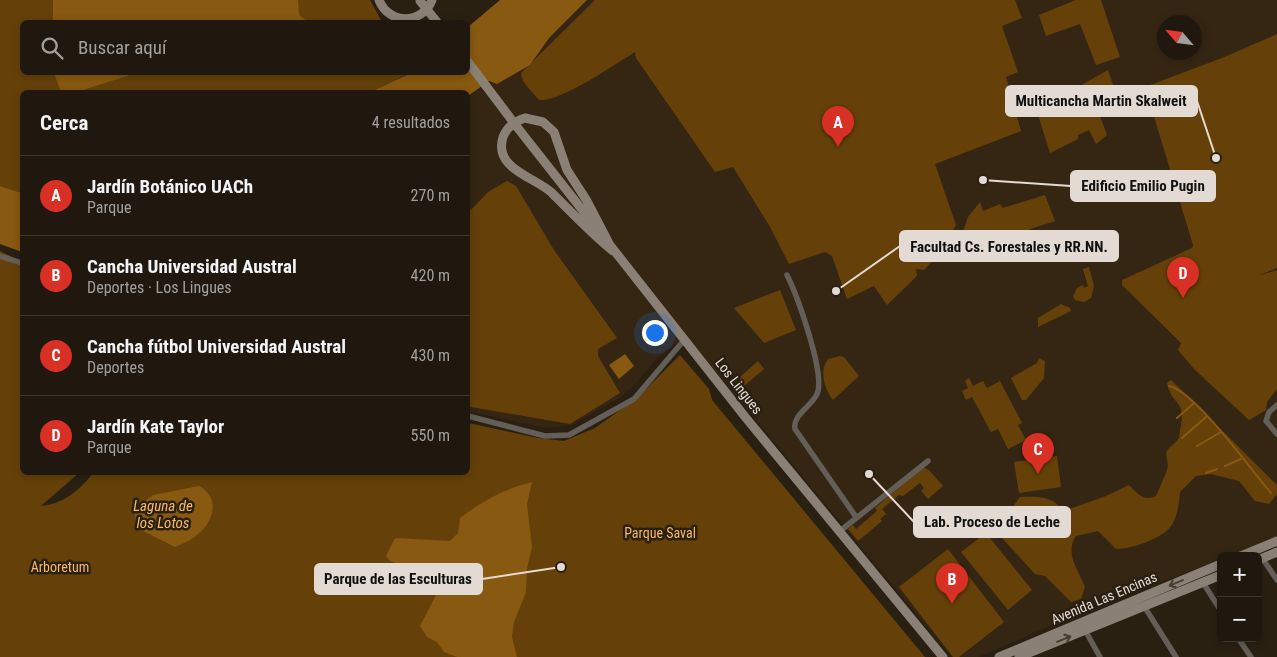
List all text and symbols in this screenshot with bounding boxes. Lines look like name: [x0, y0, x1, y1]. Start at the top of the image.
north arrow: [1157, 15, 1202, 60]
search box: [20, 20, 470, 75]
icon: search: [38, 34, 66, 62]
text: Buscar aquí: [78, 36, 167, 59]
callout: Multicancha Martin Skalweit: [1006, 86, 1197, 116]
text: Multicancha Martin Skalweit: [1015, 92, 1187, 110]
pin: A: [822, 106, 854, 147]
text: Cerca: [40, 111, 88, 135]
text: 4 resultados: [372, 113, 450, 132]
callout: Edificio Emilio Pugin: [1071, 171, 1215, 201]
text: Jardín Botánico UACh: [87, 175, 253, 198]
text: Edificio Emilio Pugin: [1081, 177, 1205, 195]
text: A: [51, 186, 61, 205]
text: 270 m: [411, 186, 450, 205]
text: Parque: [87, 198, 131, 217]
callout: Facultad Cs. Forestales y RR.NN.: [900, 231, 1118, 261]
text: Facultad Cs. Forestales y RR.NN.: [910, 238, 1108, 256]
text: Cancha Universidad Austral: [87, 255, 297, 278]
pin: D: [1167, 257, 1199, 298]
text: B: [52, 266, 60, 285]
text: 420 m: [411, 266, 450, 285]
text: Deportes · Los Lingues: [87, 278, 232, 297]
your location: [642, 320, 668, 346]
text: Cancha fútbol Universidad Austral: [87, 335, 346, 358]
text: C: [51, 346, 61, 365]
text: 430 m: [411, 346, 450, 365]
street label: Los Lingues: [712, 355, 766, 417]
text: Deportes: [87, 358, 144, 377]
text: Jardín Kate Taylor: [87, 415, 224, 438]
text: D: [51, 426, 61, 445]
text: 550 m: [411, 426, 450, 445]
pin: C: [1022, 433, 1054, 474]
text: Parque: [87, 438, 131, 457]
water label: Laguna de los Lotos: [133, 497, 193, 532]
callout: Lab. Proceso de Leche: [914, 507, 1070, 537]
text: Lab. Proceso de Leche: [924, 513, 1060, 531]
park label: Parque Saval: [624, 525, 696, 541]
map controls: [1217, 552, 1262, 642]
button: +: [1217, 552, 1262, 597]
park label: Arboretum: [31, 559, 89, 575]
pin: B: [936, 563, 968, 604]
callout: Parque de las Esculturas: [315, 564, 482, 594]
street label: Avenida Las Encinas: [1049, 568, 1159, 628]
text: Parque de las Esculturas: [324, 570, 472, 588]
one-way arrow: [1169, 579, 1184, 588]
button: −: [1217, 597, 1262, 642]
one-way arrow: [1056, 633, 1071, 643]

